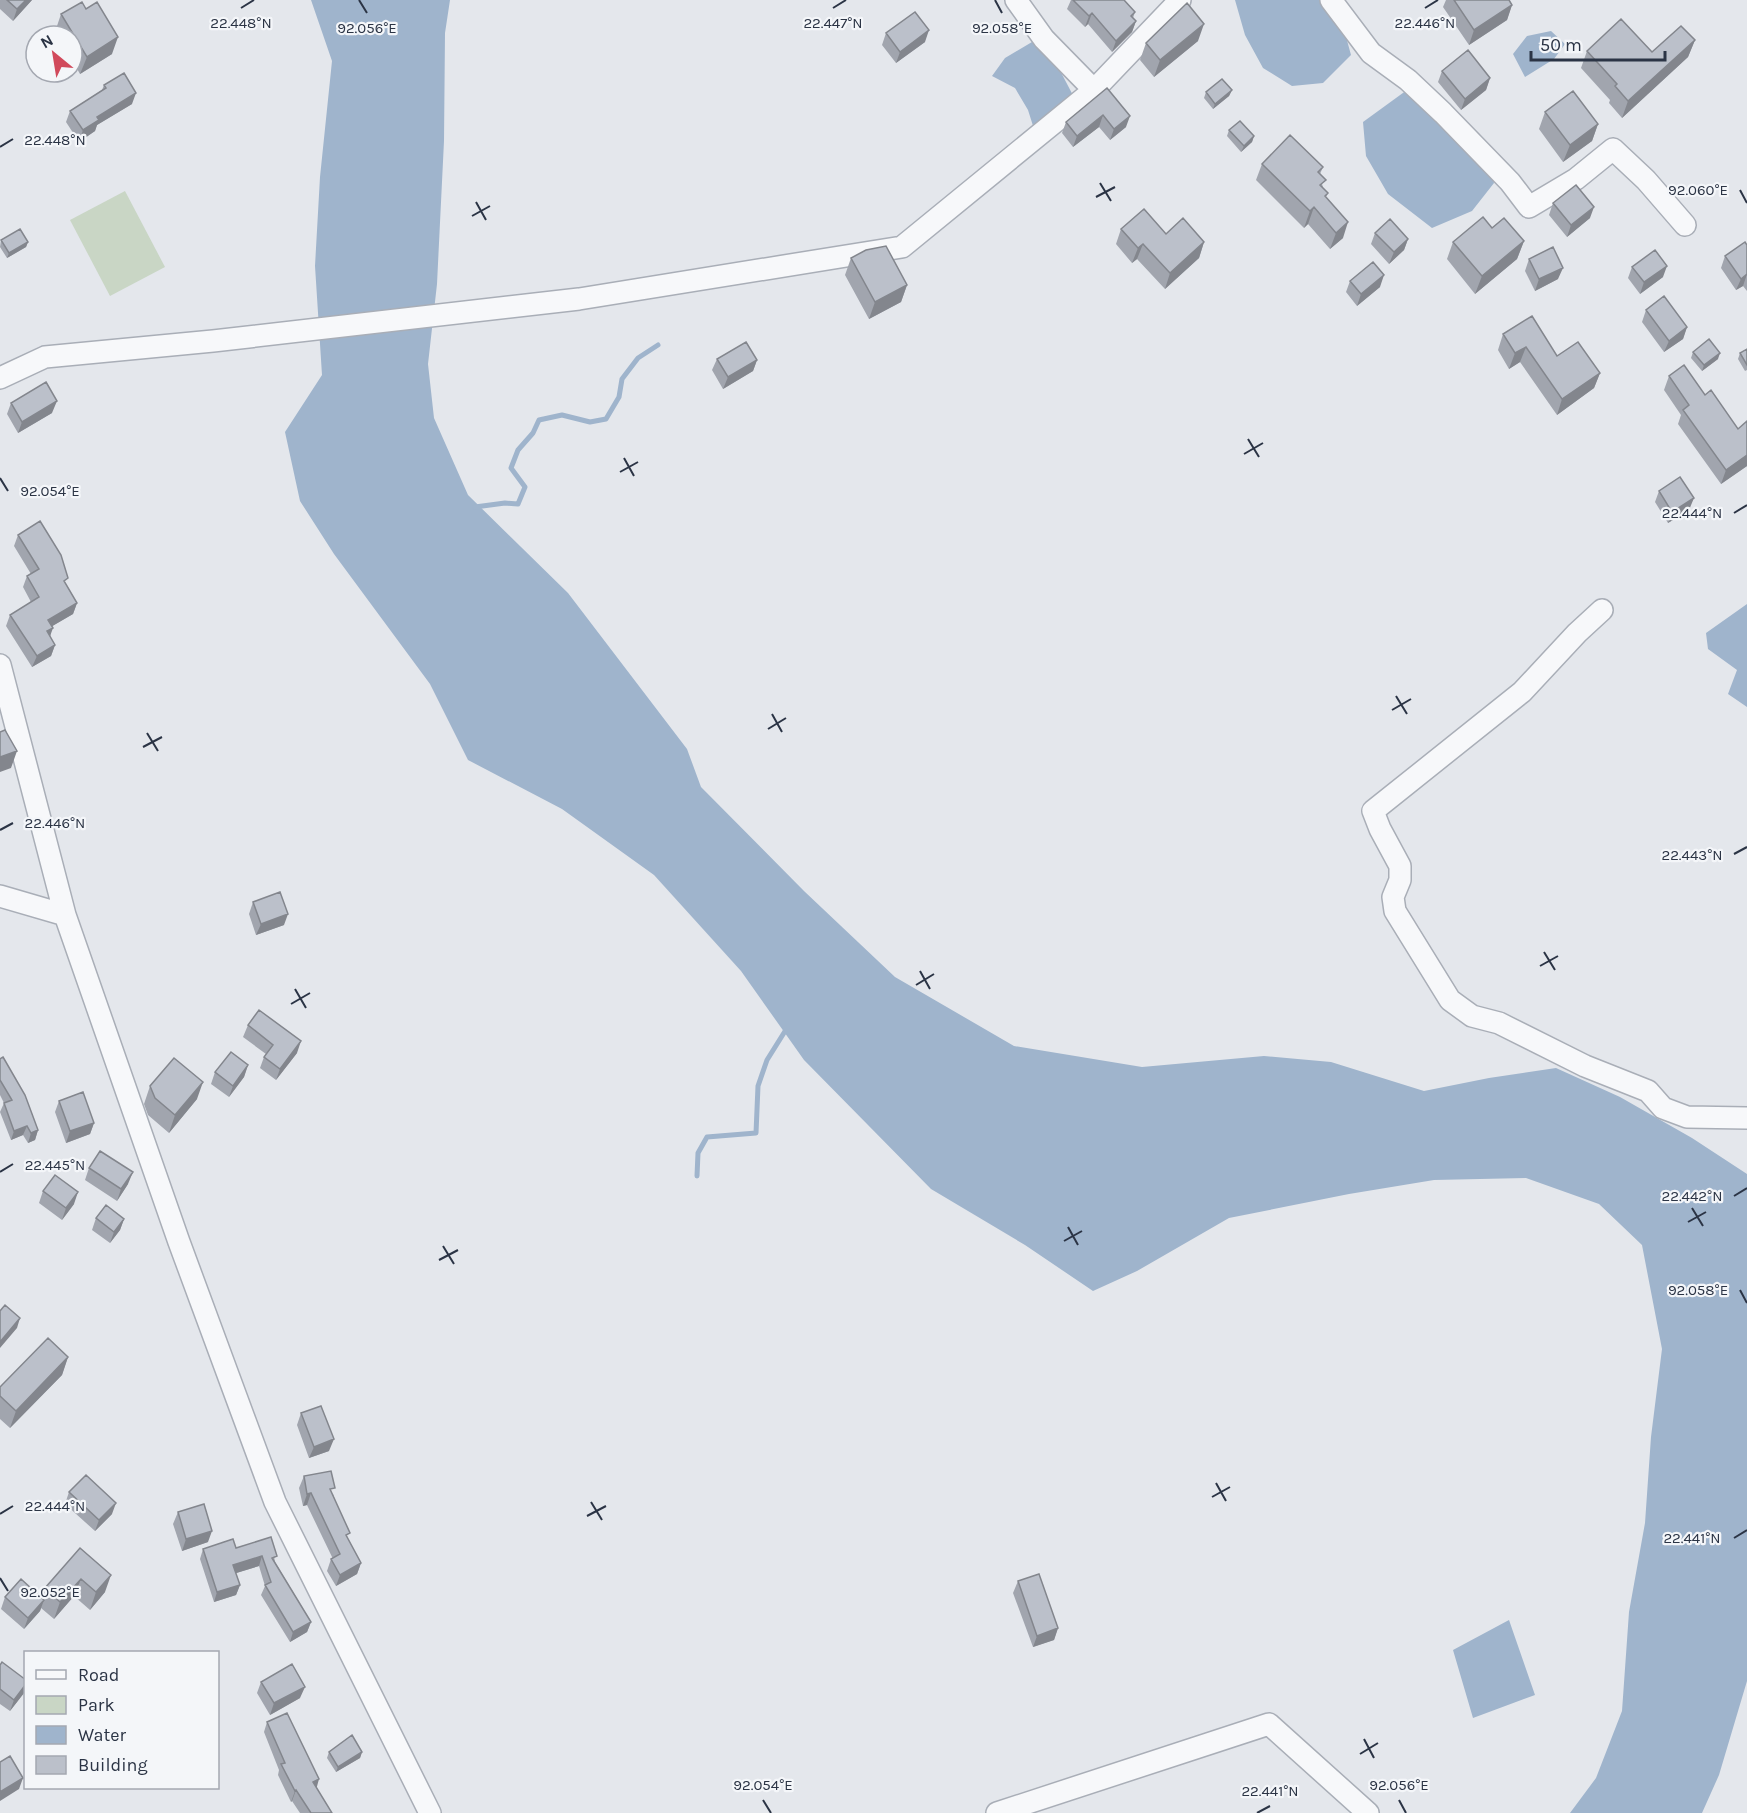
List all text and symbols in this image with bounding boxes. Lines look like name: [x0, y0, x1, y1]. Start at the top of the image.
text: 22.448°N: [210, 14, 272, 32]
text: 22.447°N: [803, 14, 863, 32]
text: 22.446°N: [1395, 14, 1455, 32]
text: 92.056°E: [337, 19, 397, 37]
text: 92.058°E: [972, 19, 1032, 37]
north arrow: [24, 24, 84, 84]
scale bar: [1531, 24, 1664, 62]
text: N: [37, 30, 56, 53]
text: 50 m: [1540, 34, 1582, 56]
text: 22.448°N: [24, 131, 86, 149]
text: 92.060°E: [1668, 181, 1728, 199]
text: 92.054°E: [20, 482, 80, 500]
text: 22.444°N: [1662, 504, 1722, 522]
text: 22.446°N: [25, 814, 85, 832]
text: 22.443°N: [1661, 846, 1723, 864]
text: 22.445°N: [25, 1156, 85, 1174]
text: 22.442°N: [1662, 1187, 1722, 1205]
text: 92.058°E: [1668, 1281, 1728, 1299]
text: 22.444°N: [25, 1497, 85, 1515]
text: 22.441°N: [1663, 1529, 1721, 1547]
text: 92.052°E: [20, 1583, 80, 1601]
legend: [24, 1651, 219, 1789]
text: Road: [78, 1664, 119, 1686]
text: Park: [78, 1694, 115, 1716]
text: Water: [78, 1724, 126, 1746]
text: Building: [78, 1754, 148, 1776]
text: 92.054°E: [733, 1776, 793, 1794]
text: 92.056°E: [1369, 1776, 1429, 1794]
text: 22.441°N: [1241, 1782, 1299, 1800]

